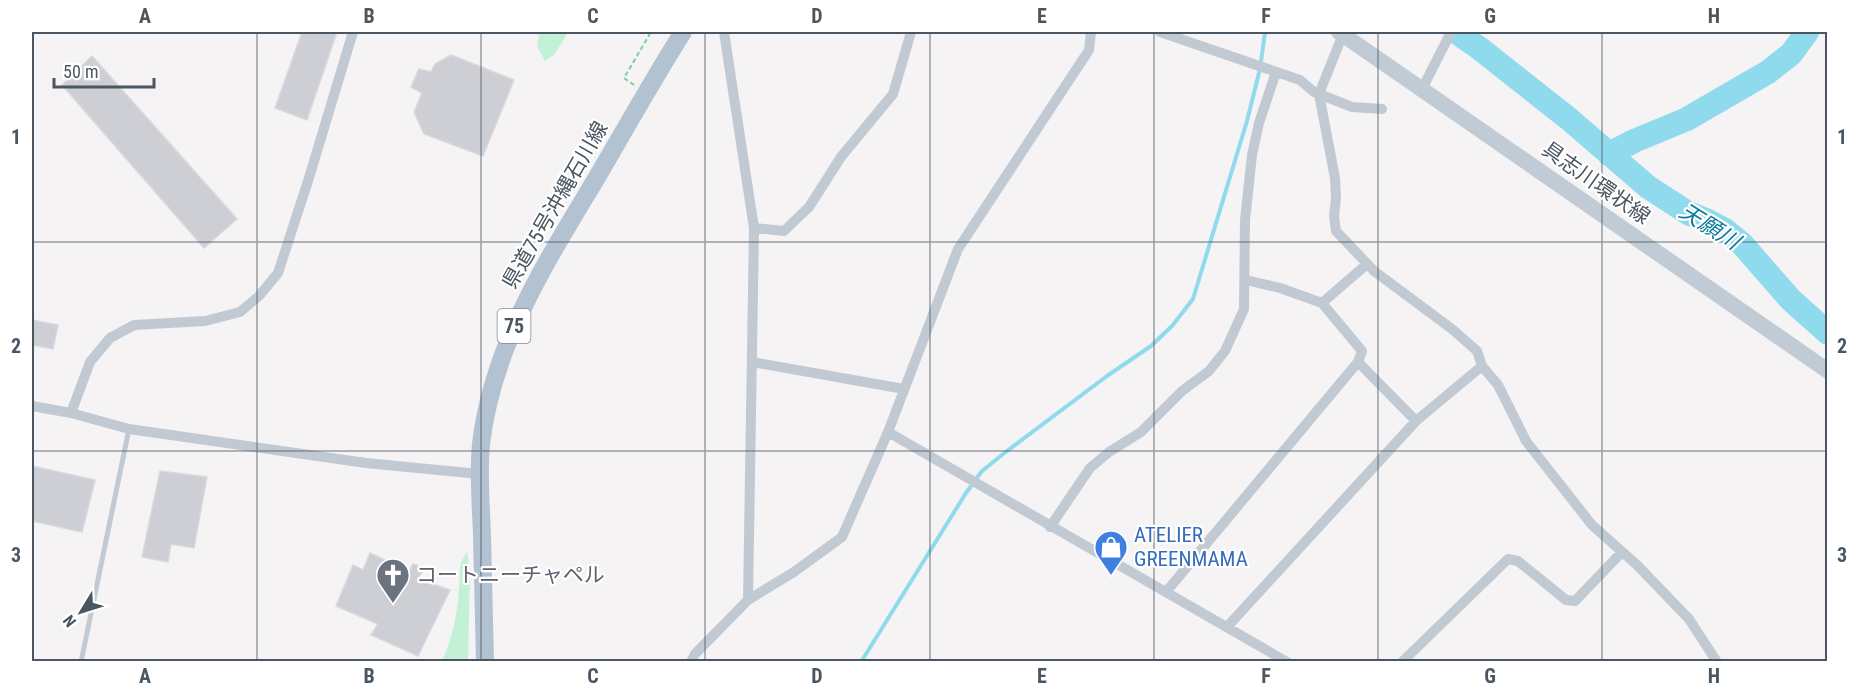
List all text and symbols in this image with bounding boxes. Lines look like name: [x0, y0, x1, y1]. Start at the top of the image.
text: A: [139, 4, 151, 28]
text: B: [363, 4, 375, 28]
text: C: [587, 4, 599, 28]
text: D: [811, 4, 823, 28]
text: E: [1037, 4, 1047, 28]
text: F: [1261, 4, 1271, 28]
text: G: [1484, 4, 1496, 28]
text: H: [1708, 4, 1720, 28]
scale bar: [54, 51, 154, 89]
text: 50 m: [63, 61, 98, 82]
street label: 県道75号沖縄石川線: [497, 117, 613, 293]
text: 1: [11, 125, 21, 149]
text: 1: [1837, 125, 1847, 149]
street label: 具志川環状線: [1538, 137, 1654, 229]
water label: 天願川: [1675, 198, 1746, 256]
road number: 75: [498, 309, 530, 343]
text: 2: [11, 334, 21, 358]
text: 2: [1837, 334, 1847, 358]
place label: ATELIER GREENMAMA: [1134, 523, 1248, 571]
shop icon: ATELIER GREENMAMA: [1093, 529, 1129, 576]
text: 3: [11, 543, 21, 567]
text: 3: [1837, 543, 1847, 567]
church icon: コートニーチャペル: [375, 557, 411, 604]
place label: コートニーチャペル: [416, 563, 605, 587]
north arrow: [51, 582, 111, 642]
text: N: [59, 611, 80, 631]
text: A: [139, 664, 151, 688]
text: B: [363, 664, 375, 688]
text: C: [587, 664, 599, 688]
text: D: [811, 664, 823, 688]
text: E: [1037, 664, 1047, 688]
text: F: [1261, 664, 1271, 688]
text: G: [1484, 664, 1496, 688]
text: H: [1708, 664, 1720, 688]

